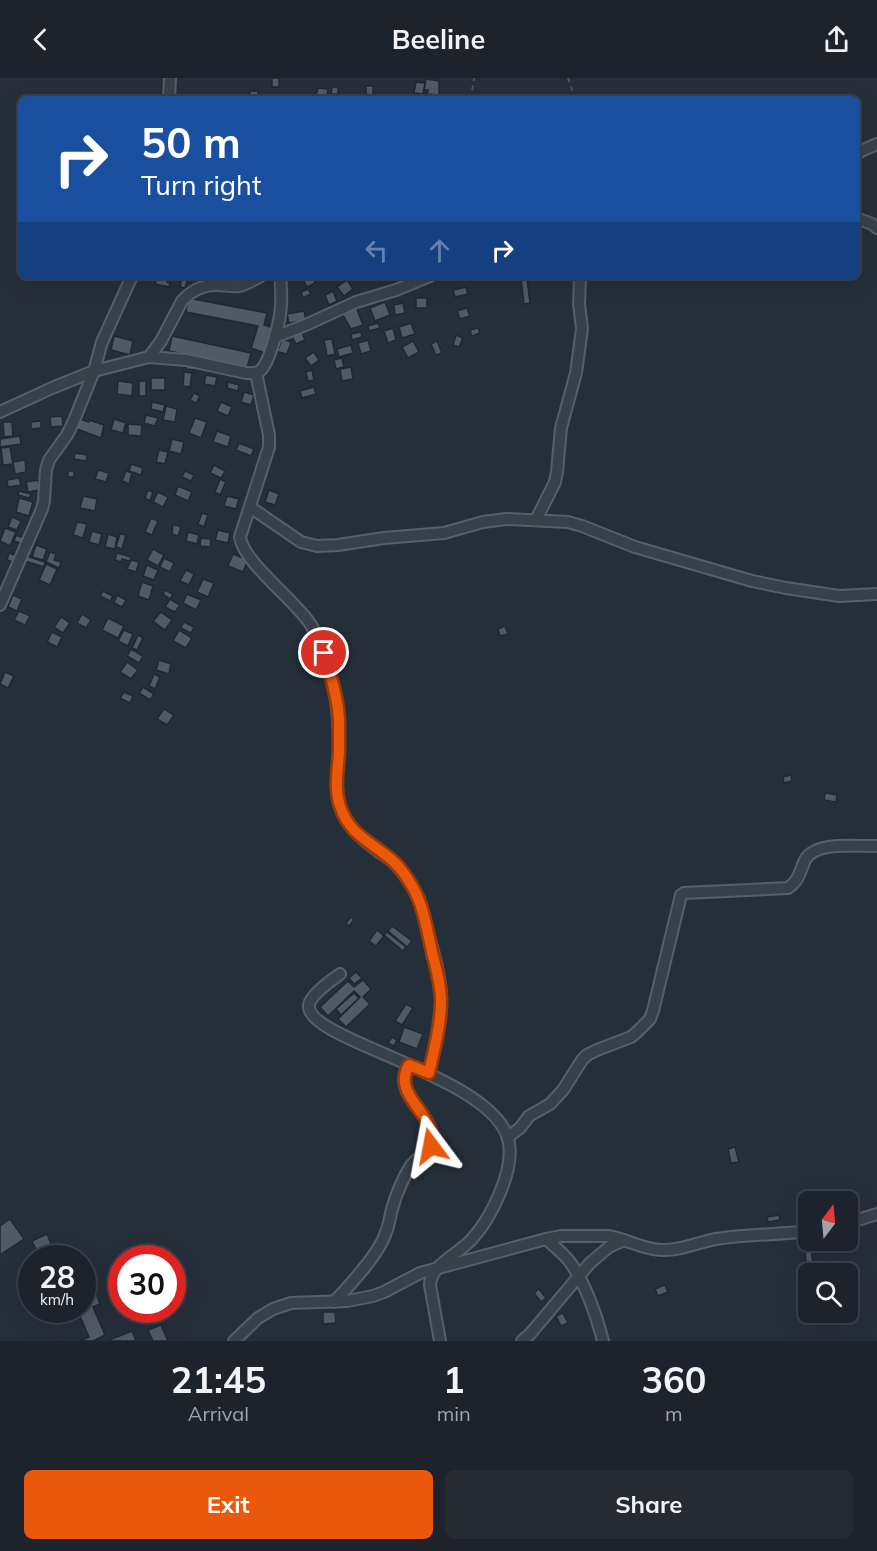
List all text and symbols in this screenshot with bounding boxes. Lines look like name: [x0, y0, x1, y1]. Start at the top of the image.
text: Beeline: [392, 22, 485, 56]
icon: back: [24, 23, 57, 56]
icon: share: [820, 23, 853, 56]
text: 50 m: [141, 116, 241, 169]
icon: right: [42, 120, 120, 198]
text: Turn right: [141, 168, 261, 202]
icon: left: [360, 234, 393, 267]
icon: ahead: [423, 234, 456, 267]
icon: right: [486, 234, 519, 267]
pin: [298, 627, 349, 678]
icon: arrive: [307, 636, 340, 669]
position arrow: [399, 1114, 463, 1178]
north arrow: [798, 1191, 858, 1251]
map controls: [798, 1191, 858, 1323]
speed limit sign: 30: [108, 1245, 186, 1323]
text: 28: [39, 1258, 75, 1296]
button: search: [798, 1263, 858, 1323]
text: km/h: [40, 1290, 74, 1309]
text: 21:45: [171, 1357, 266, 1402]
text: 1: [443, 1357, 465, 1402]
text: 360: [641, 1357, 706, 1402]
text: Arrival: [188, 1401, 249, 1426]
text: min: [437, 1401, 471, 1426]
text: m: [665, 1401, 683, 1426]
button: Exit: [24, 1470, 433, 1539]
button: Share: [445, 1470, 853, 1539]

